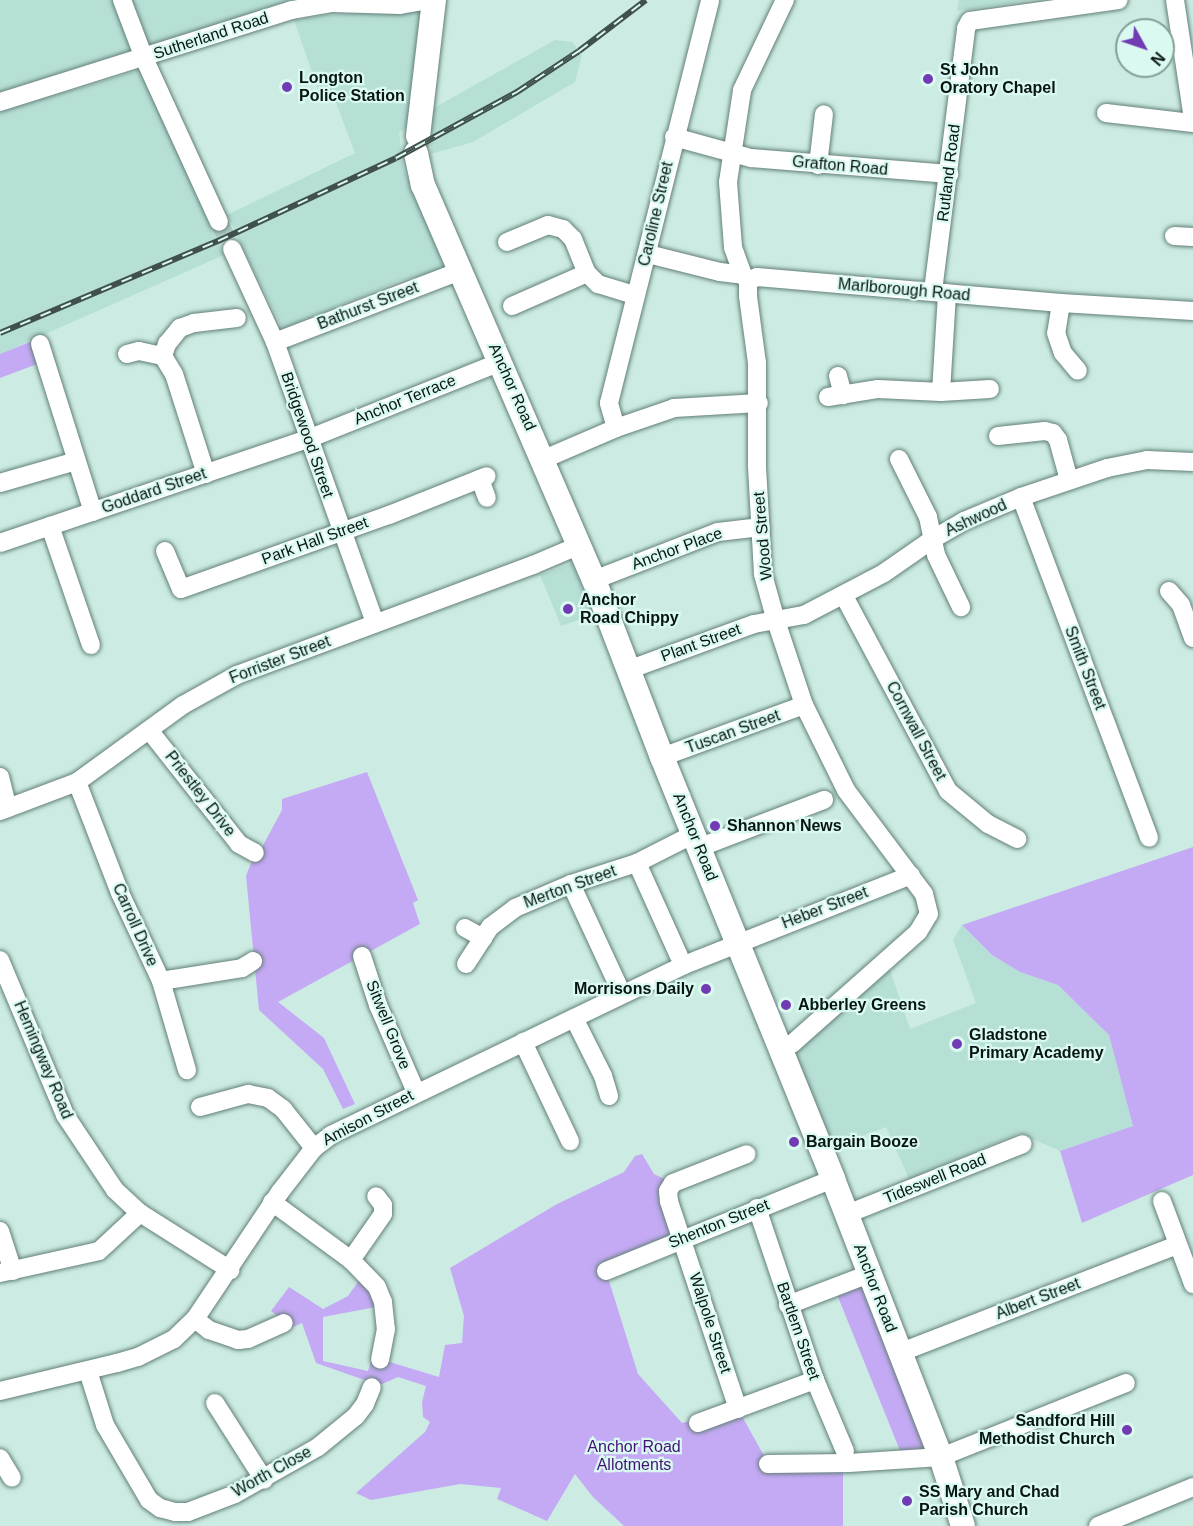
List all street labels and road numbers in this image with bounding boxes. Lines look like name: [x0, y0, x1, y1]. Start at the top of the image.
street label: Sutherland Road: [151, 8, 271, 64]
street label: Rutland Road: [934, 123, 964, 223]
street label: Grafton Road: [791, 152, 889, 180]
street label: Caroline Street: [635, 160, 677, 268]
street label: Marlborough Road: [837, 275, 971, 305]
street label: Bathurst Street: [315, 278, 421, 334]
street label: Anchor Road: [484, 340, 540, 434]
street label: Bridgewood Street: [276, 370, 338, 500]
street label: Anchor Terrace: [351, 371, 459, 429]
street label: Goddard Street: [99, 464, 209, 518]
street label: Wood Street: [750, 491, 776, 581]
street label: Ashwood: [942, 495, 1010, 541]
street label: Park Hall Street: [259, 513, 371, 569]
street label: Anchor Place: [629, 524, 725, 574]
street label: Plant Street: [658, 620, 744, 666]
street label: Smith Street: [1060, 623, 1110, 713]
street label: Forrister Street: [227, 632, 333, 688]
street label: Cornwall Street: [882, 678, 950, 784]
street label: Tuscan Street: [683, 706, 783, 758]
street label: Priestley Drive: [161, 747, 239, 841]
street label: Anchor Road: [669, 790, 721, 884]
street label: Merton Street: [521, 861, 619, 913]
street label: Carroll Drive: [108, 880, 162, 970]
street label: Heber Street: [779, 883, 871, 933]
street label: Sitwell Grove: [361, 978, 415, 1072]
street label: Hemingway Road: [9, 998, 77, 1122]
street label: Amison Street: [319, 1086, 417, 1150]
street label: Tideswell Road: [881, 1150, 989, 1208]
street label: Shenton Street: [666, 1195, 772, 1253]
street label: Anchor Road: [849, 1241, 901, 1335]
street label: Walpole Street: [685, 1270, 735, 1376]
street label: Albert Street: [993, 1274, 1083, 1324]
street label: Bartlem Street: [772, 1280, 824, 1382]
street label: Worth Close: [229, 1442, 315, 1502]

